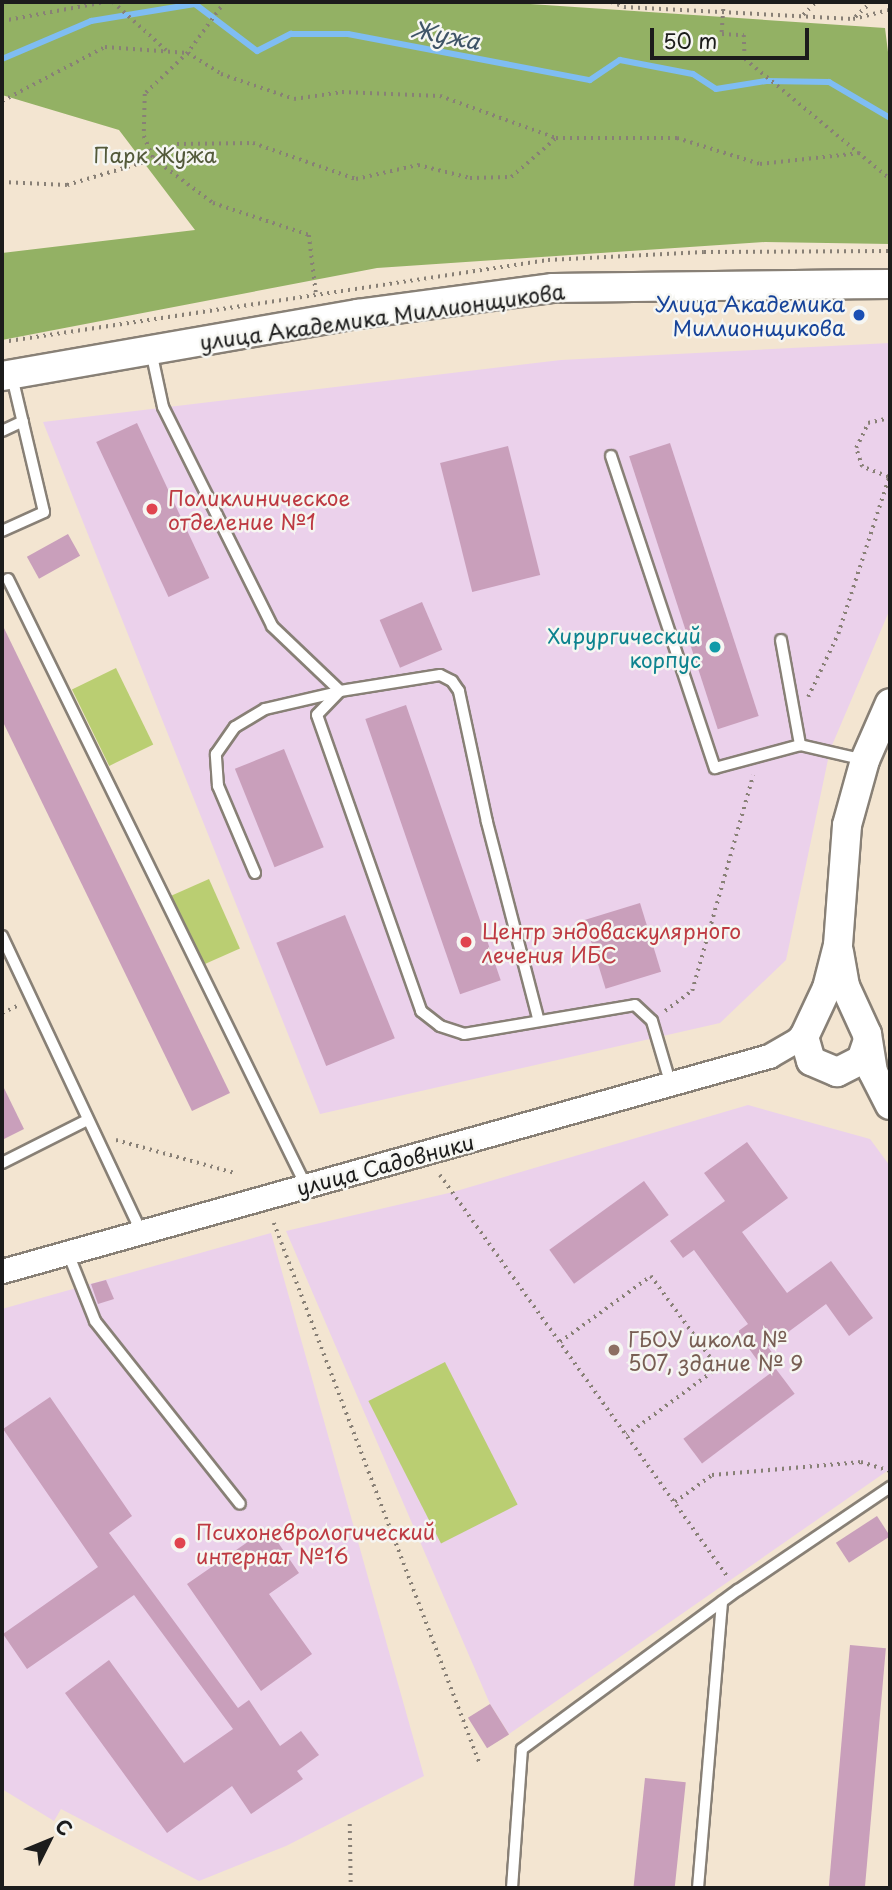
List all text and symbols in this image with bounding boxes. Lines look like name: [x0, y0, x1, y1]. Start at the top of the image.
scale bar: [654, 14, 813, 58]
water label: Жужа: [410, 15, 482, 55]
text: 50 m: [663, 24, 717, 56]
park label: Парк Жужа: [93, 141, 217, 167]
street label: улица Академика Миллионщикова: [197, 278, 567, 354]
place label: Улица Академика Миллионщикова: [654, 290, 845, 340]
marker: Улица Академика Миллионщикова: [851, 307, 867, 323]
place label: Поликлиническое отделение №1: [168, 484, 350, 534]
marker: Поликлиническое отделение №1: [142, 499, 162, 519]
place label: Хирургический корпус: [548, 622, 701, 672]
marker: Хирургический корпус: [707, 639, 723, 655]
place label: Центр эндоваскулярного лечения ИБС: [482, 917, 741, 967]
marker: Центр эндоваскулярного лечения ИБС: [456, 932, 476, 952]
street label: улица Садовники: [293, 1128, 477, 1200]
place label: ГБОУ школа № 507, здание № 9: [628, 1325, 803, 1375]
marker: ГБОУ школа № 507, здание № 9: [606, 1342, 622, 1358]
place label: Психоневрологический интернат №16: [196, 1518, 435, 1568]
marker: Психоневрологический интернат №16: [170, 1533, 190, 1553]
north arrow: [14, 1806, 84, 1876]
text: С: [49, 1812, 79, 1841]

